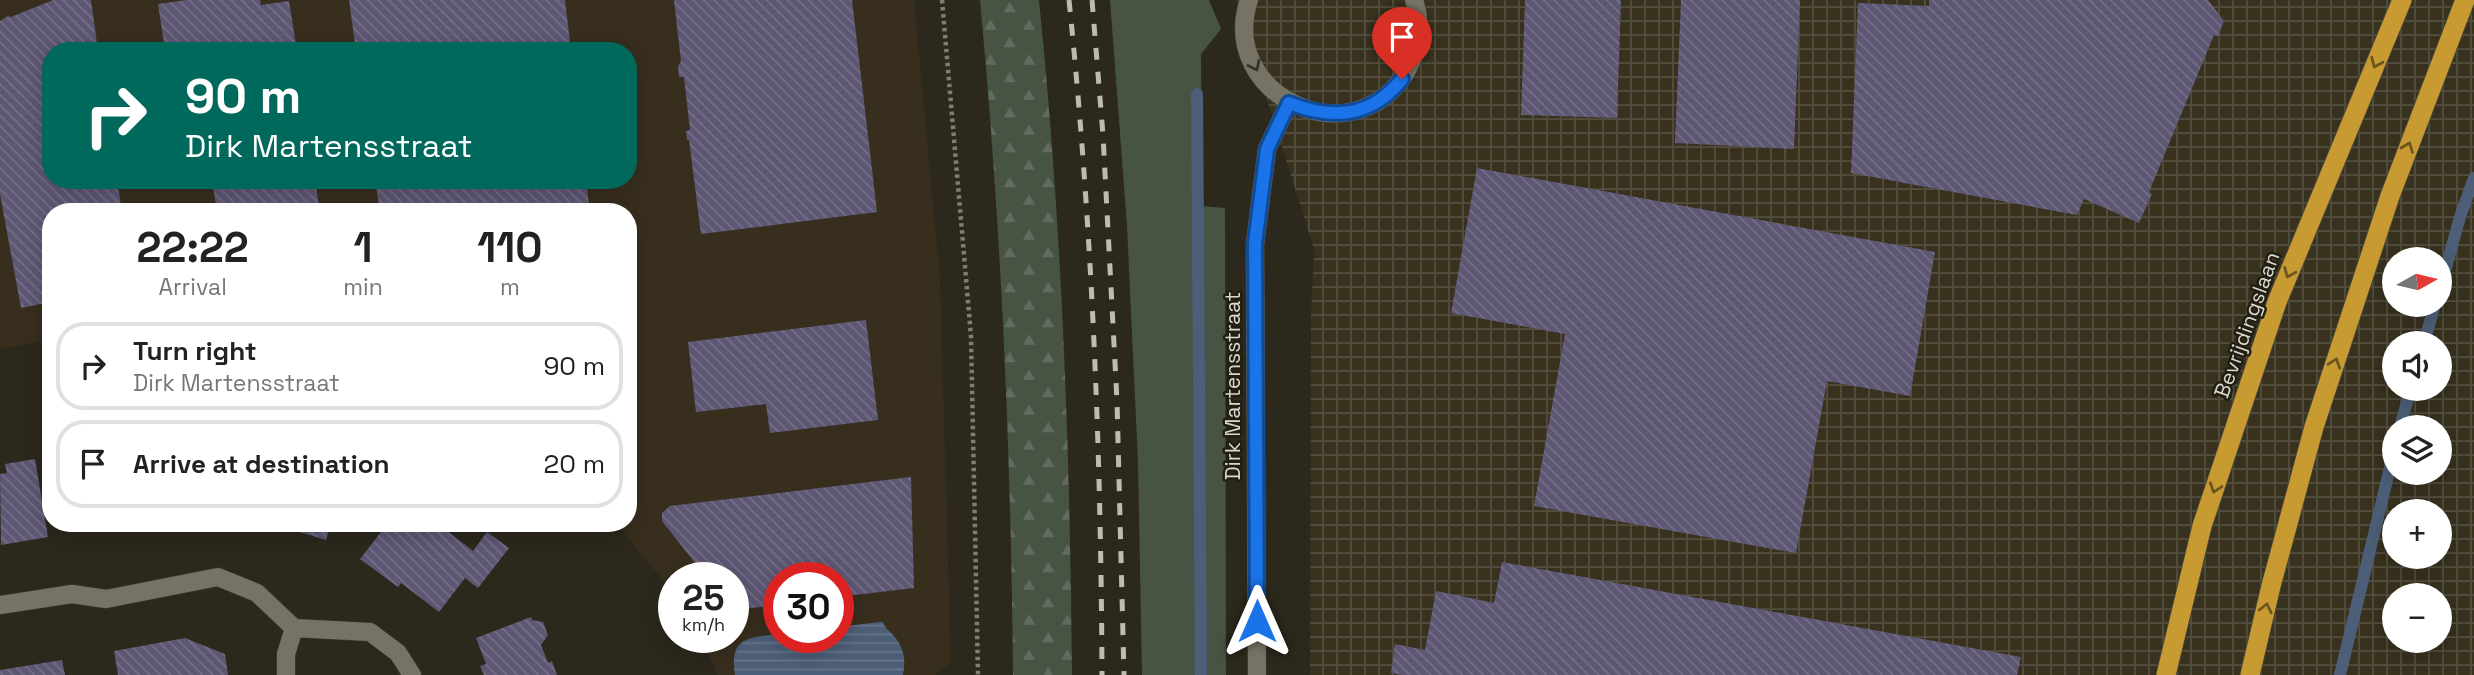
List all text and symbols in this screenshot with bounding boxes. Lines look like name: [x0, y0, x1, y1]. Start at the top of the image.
pin: [1372, 7, 1432, 79]
icon: arrive: [1383, 18, 1421, 56]
one-way arrow: [2370, 56, 2384, 68]
one-way arrow: [1247, 59, 1261, 71]
text: 90 m: [185, 65, 301, 127]
icon: right: [70, 70, 161, 161]
text: Dirk Martensstraat: [185, 126, 473, 166]
one-way arrow: [2400, 142, 2414, 154]
text: 22:22: [136, 221, 249, 274]
text: 1: [354, 221, 373, 274]
text: 110: [477, 221, 542, 274]
north arrow: [2382, 247, 2452, 317]
map controls: [2382, 247, 2452, 653]
street label: Bevrijdingslaan: [2208, 248, 2286, 402]
one-way arrow: [2283, 266, 2297, 278]
text: Arrival: [158, 272, 227, 302]
text: min: [343, 272, 383, 302]
text: m: [500, 272, 520, 302]
street label: Dirk Martensstraat: [1219, 292, 1246, 480]
button: sound: [2382, 331, 2452, 401]
text: Turn right: [133, 334, 257, 368]
icon: right: [74, 347, 112, 385]
text: 90 m: [543, 349, 605, 383]
one-way arrow: [2327, 357, 2341, 369]
text: Dirk Martensstraat: [133, 368, 340, 398]
button: layers: [2382, 415, 2452, 485]
icon: arrive: [74, 445, 112, 483]
text: Arrive at destination: [133, 447, 390, 481]
text: 20 m: [544, 447, 605, 481]
one-way arrow: [2209, 482, 2223, 494]
button: +: [2382, 499, 2452, 569]
speed limit sign: 30: [763, 562, 854, 653]
text: 25: [683, 576, 724, 620]
button: −: [2382, 583, 2452, 653]
position arrow: [1220, 584, 1294, 658]
one-way arrow: [2257, 603, 2272, 615]
text: km/h: [682, 613, 725, 636]

